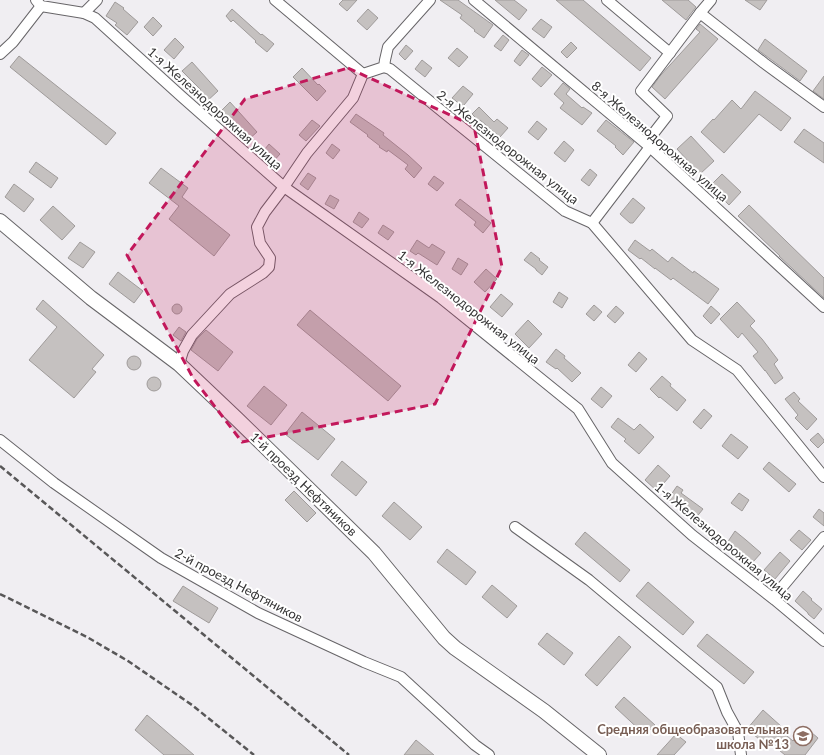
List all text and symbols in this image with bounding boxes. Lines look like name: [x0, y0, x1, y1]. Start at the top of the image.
street label: 1-я Железнодорожная улица: [144, 43, 286, 173]
street label: 8-я Железнодорожная улица: [588, 77, 732, 205]
street label: 2-я Железнодорожная улица: [434, 87, 582, 207]
street label: 1-я Железнодорожная улица: [395, 247, 543, 367]
street label: 1-й проезд Нефтяников: [247, 429, 361, 539]
street label: 1-я Железнодорожная улица: [652, 478, 796, 604]
street label: 2-й проезд Нефтяников: [172, 545, 306, 625]
place label: Средняя общеобразовательная школа №13: [597, 721, 789, 752]
school or university icon: Средняя общеобразовательная школа №13: [792, 725, 814, 747]

